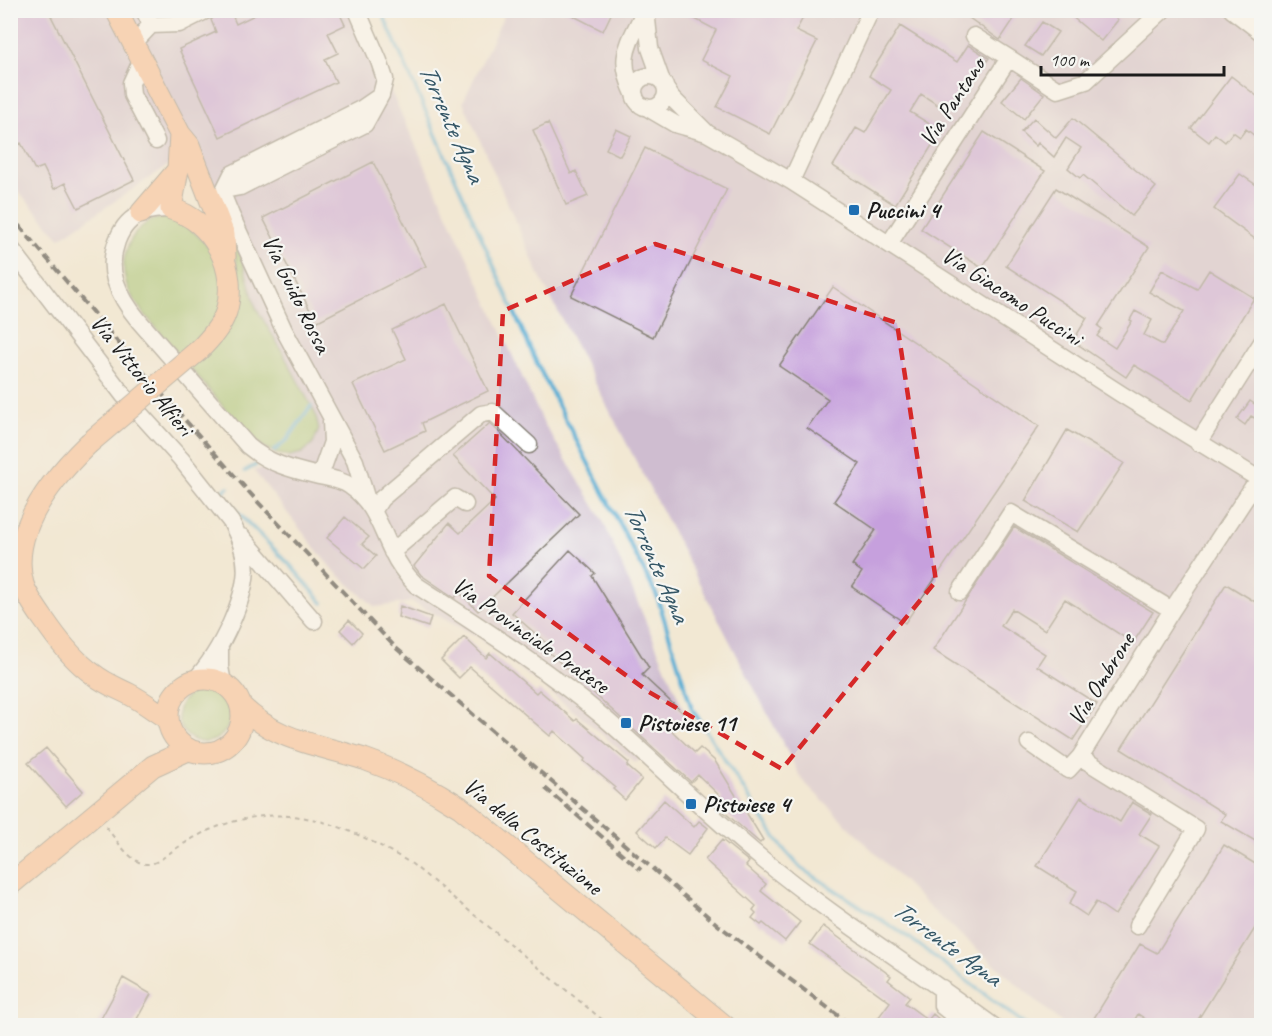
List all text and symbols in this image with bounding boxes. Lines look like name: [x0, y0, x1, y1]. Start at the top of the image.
scale bar: [1041, 39, 1224, 77]
text: 100 m: [1050, 49, 1091, 71]
street label: Via Pantano: [912, 50, 993, 152]
water label: Torrente Agna: [411, 59, 494, 190]
place label: Puccini 4: [866, 195, 943, 225]
marker: Puccini 4: [847, 203, 861, 217]
street label: Via Guido Rossa: [256, 230, 339, 359]
street label: Via Giacomo Puccini: [936, 240, 1091, 354]
street label: Via Vittorio Alfieri: [84, 308, 202, 444]
water label: Torrente Agna: [616, 499, 699, 630]
street label: Via Provinciale Pratese: [447, 570, 617, 701]
street label: Via Ombrone: [1061, 625, 1142, 731]
place label: Pistoiese 11: [638, 708, 739, 738]
marker: Pistoiese 11: [619, 716, 633, 730]
street label: Via della Costituzione: [457, 771, 610, 903]
place label: Pistoiese 4: [703, 789, 793, 819]
marker: Pistoiese 4: [684, 797, 698, 811]
water label: Torrente Agna: [886, 893, 1010, 995]

